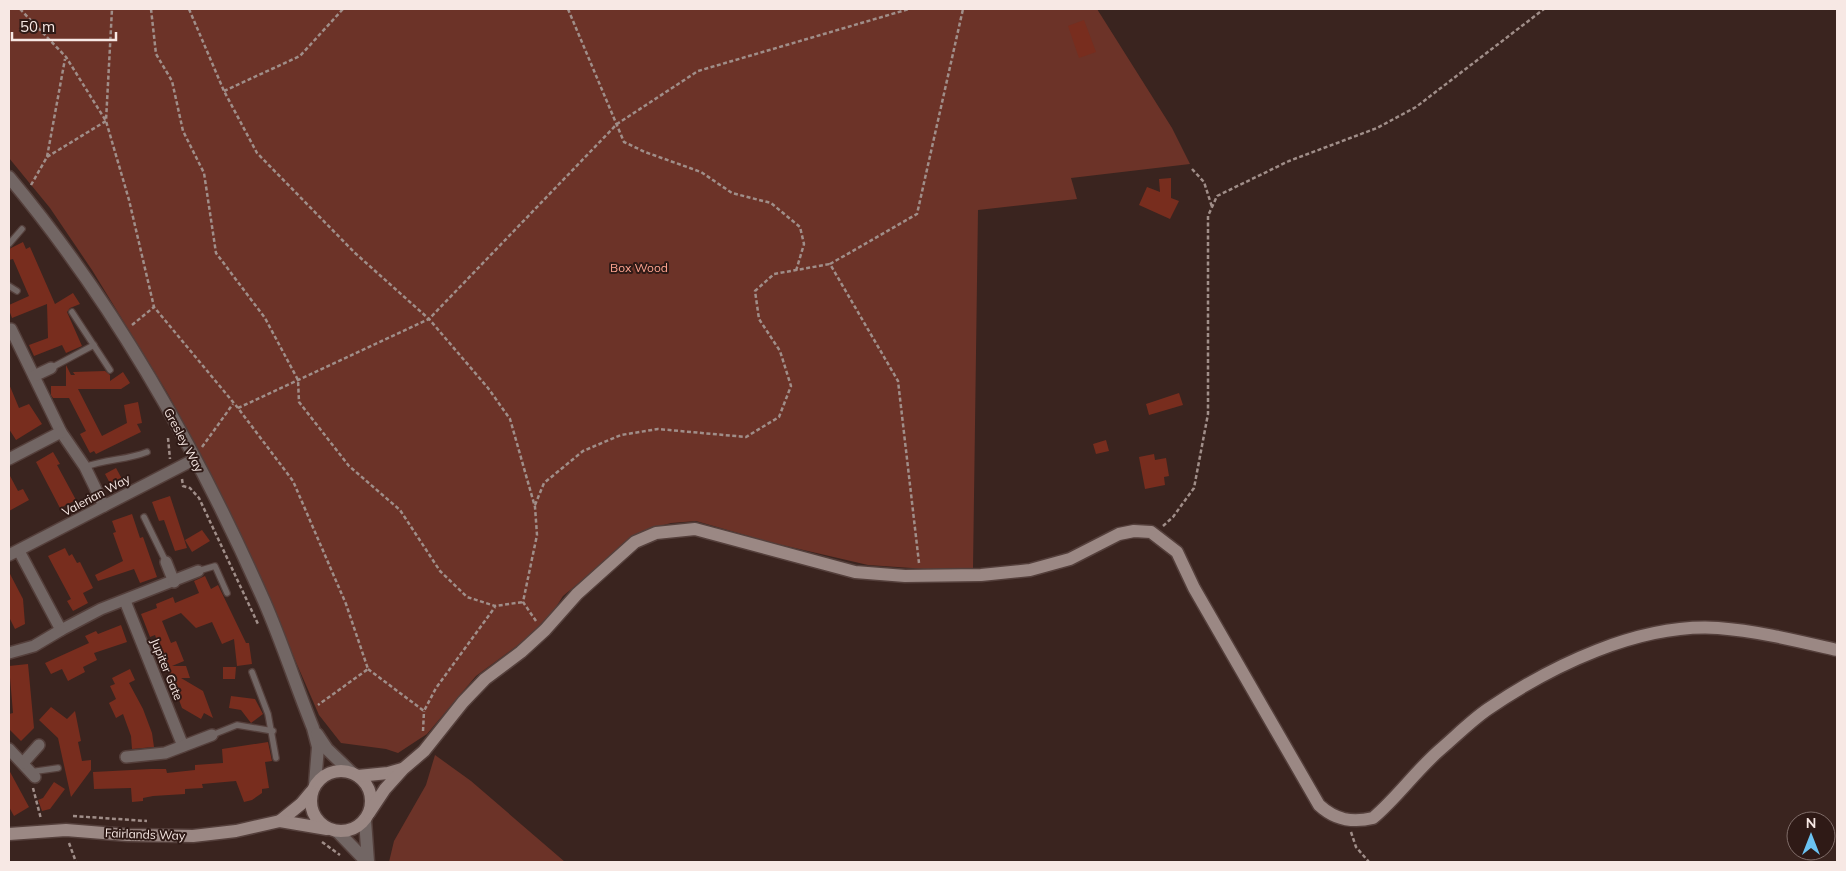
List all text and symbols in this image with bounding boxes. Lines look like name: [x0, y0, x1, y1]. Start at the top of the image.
scale bar: [12, 10, 116, 42]
text: 50 m: [20, 17, 55, 36]
park label: Box Wood: [610, 260, 668, 275]
street label: Gresley Way: [161, 405, 207, 475]
street label: Valerian Way: [59, 470, 133, 519]
street label: Jupiter Gate: [148, 636, 186, 702]
north arrow: [1786, 811, 1836, 861]
text: N: [1806, 814, 1816, 832]
street label: Fairlands Way: [105, 825, 186, 843]

